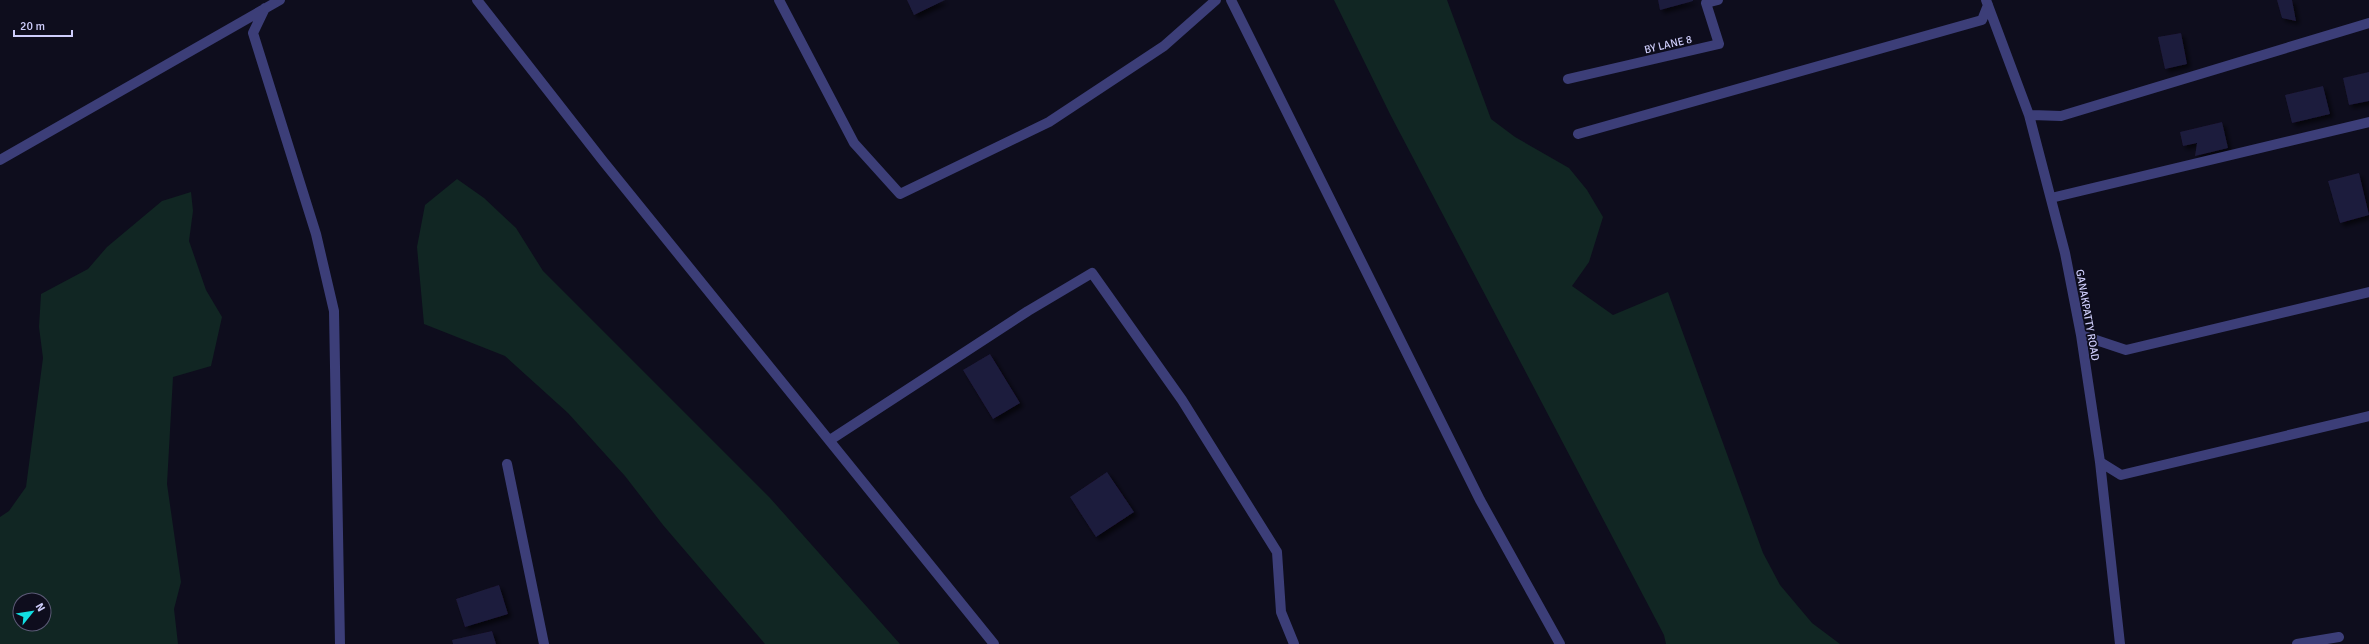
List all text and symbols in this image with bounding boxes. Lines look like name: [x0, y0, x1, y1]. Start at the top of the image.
scale bar: [14, 12, 72, 38]
text: 20 m: [20, 19, 45, 34]
street label: BY LANE 8: [1643, 33, 1693, 56]
street label: GANAKPATTY ROAD: [2073, 268, 2102, 362]
north arrow: [12, 592, 52, 632]
text: N: [33, 601, 48, 614]

